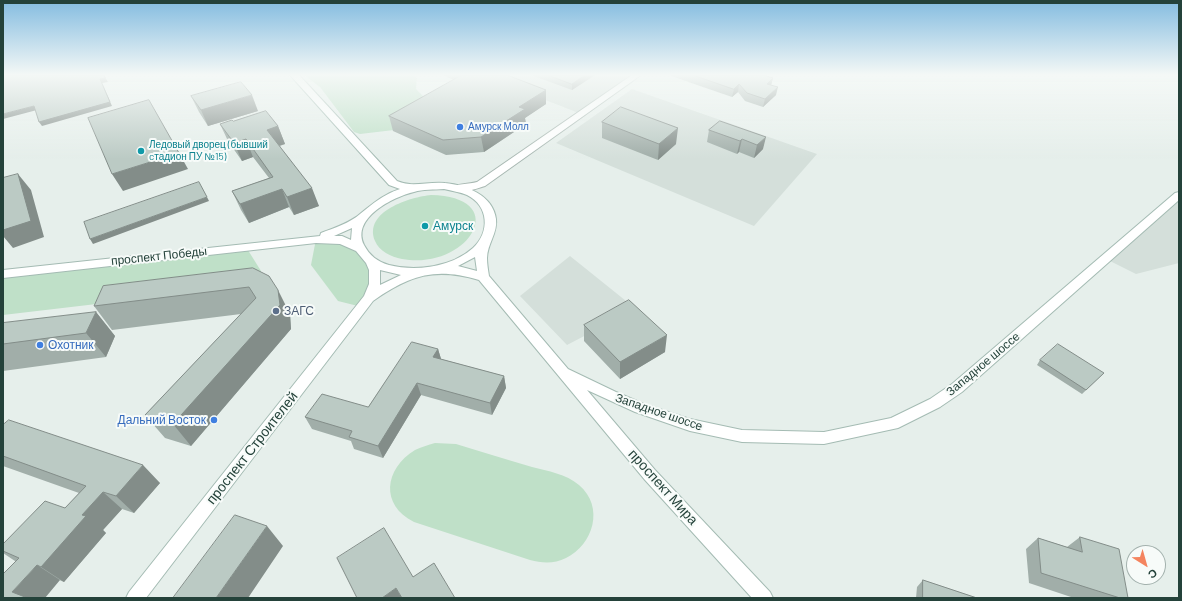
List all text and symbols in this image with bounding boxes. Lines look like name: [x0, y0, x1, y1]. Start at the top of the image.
place label: Амурск Молл: [468, 121, 529, 133]
marker: Амурск Молл: [455, 122, 465, 132]
place label: Ледовый дворец (бывший cтадион ПУ №15): [149, 139, 268, 162]
marker: Ледовый дворец (бывший cтадион ПУ №15): [136, 146, 146, 156]
place label: Амурск: [433, 219, 473, 233]
marker: Амурск: [420, 221, 430, 231]
street label: проспект Победы: [110, 244, 208, 268]
place label: ЗАГС: [284, 304, 314, 318]
marker: ЗАГС: [271, 306, 281, 316]
street label: Западное шоссе: [943, 329, 1023, 399]
place label: Охотник: [48, 338, 94, 352]
marker: Охотник: [35, 340, 45, 350]
street label: проспект Строителей: [203, 388, 301, 508]
street label: Западное шоссе: [613, 390, 705, 434]
place label: Дальний Восток: [118, 413, 206, 427]
marker: Дальний Восток: [209, 415, 219, 425]
street label: проспект Мира: [625, 446, 701, 528]
north arrow: [1126, 545, 1166, 585]
text: С: [1146, 567, 1160, 582]

